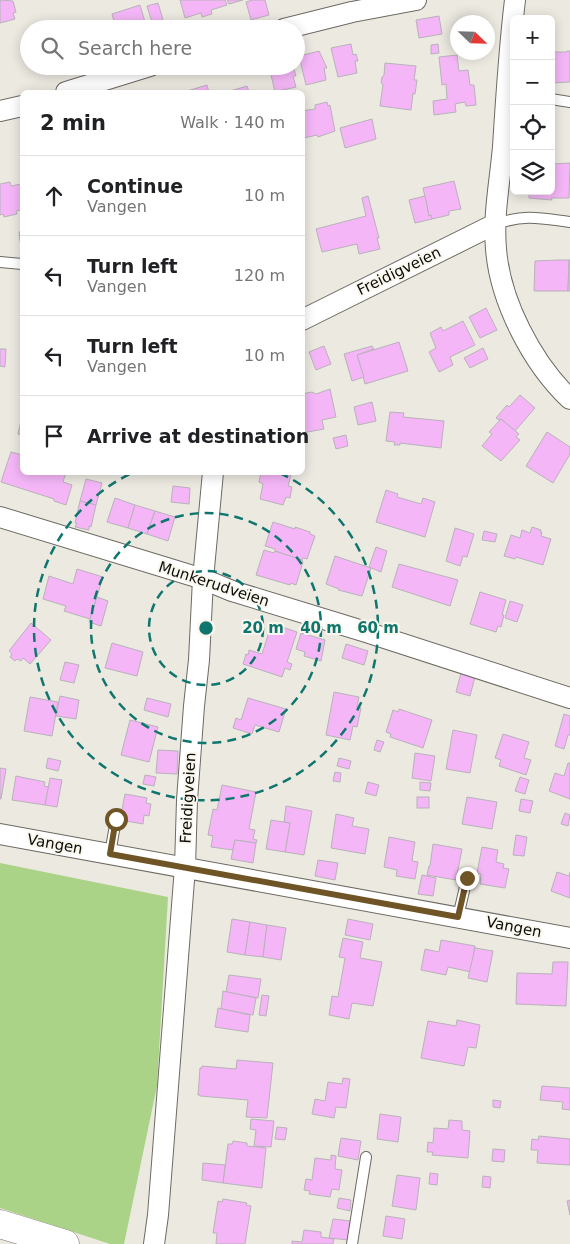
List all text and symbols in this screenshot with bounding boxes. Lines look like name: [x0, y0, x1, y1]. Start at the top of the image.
north arrow: [450, 15, 495, 60]
map controls: [510, 15, 555, 195]
button: +: [510, 15, 555, 60]
search box: [20, 20, 305, 75]
icon: search: [38, 34, 66, 62]
text: Search here: [78, 37, 192, 59]
button: −: [510, 60, 555, 105]
button: locate: [510, 105, 555, 150]
text: 2 min: [40, 111, 106, 135]
text: Walk · 140 m: [180, 113, 285, 132]
button: layers: [510, 150, 555, 195]
text: Continue: [87, 175, 183, 197]
icon: ahead: [40, 182, 68, 210]
text: 10 m: [244, 186, 285, 205]
text: Vangen: [87, 197, 147, 216]
street label: Freidigveien: [354, 243, 444, 299]
text: Turn left: [87, 255, 178, 277]
icon: left: [40, 262, 68, 290]
text: 120 m: [234, 266, 285, 285]
text: Vangen: [87, 277, 147, 296]
text: Turn left: [87, 335, 178, 357]
icon: left: [40, 342, 68, 370]
text: 10 m: [244, 346, 285, 365]
text: Vangen: [87, 357, 147, 376]
icon: arrive: [40, 422, 68, 450]
text: Arrive at destination: [87, 425, 309, 447]
street label: Munkerudveien: [156, 558, 272, 610]
centre of rings: [197, 619, 215, 637]
text: 20 m: [242, 619, 284, 637]
text: 40 m: [300, 619, 342, 637]
text: 60 m: [357, 619, 399, 637]
street label: Freidigveien: [177, 752, 199, 844]
route start: [105, 808, 128, 831]
street label: Vangen: [26, 830, 84, 858]
route end: [456, 867, 479, 890]
street label: Vangen: [485, 913, 543, 941]

